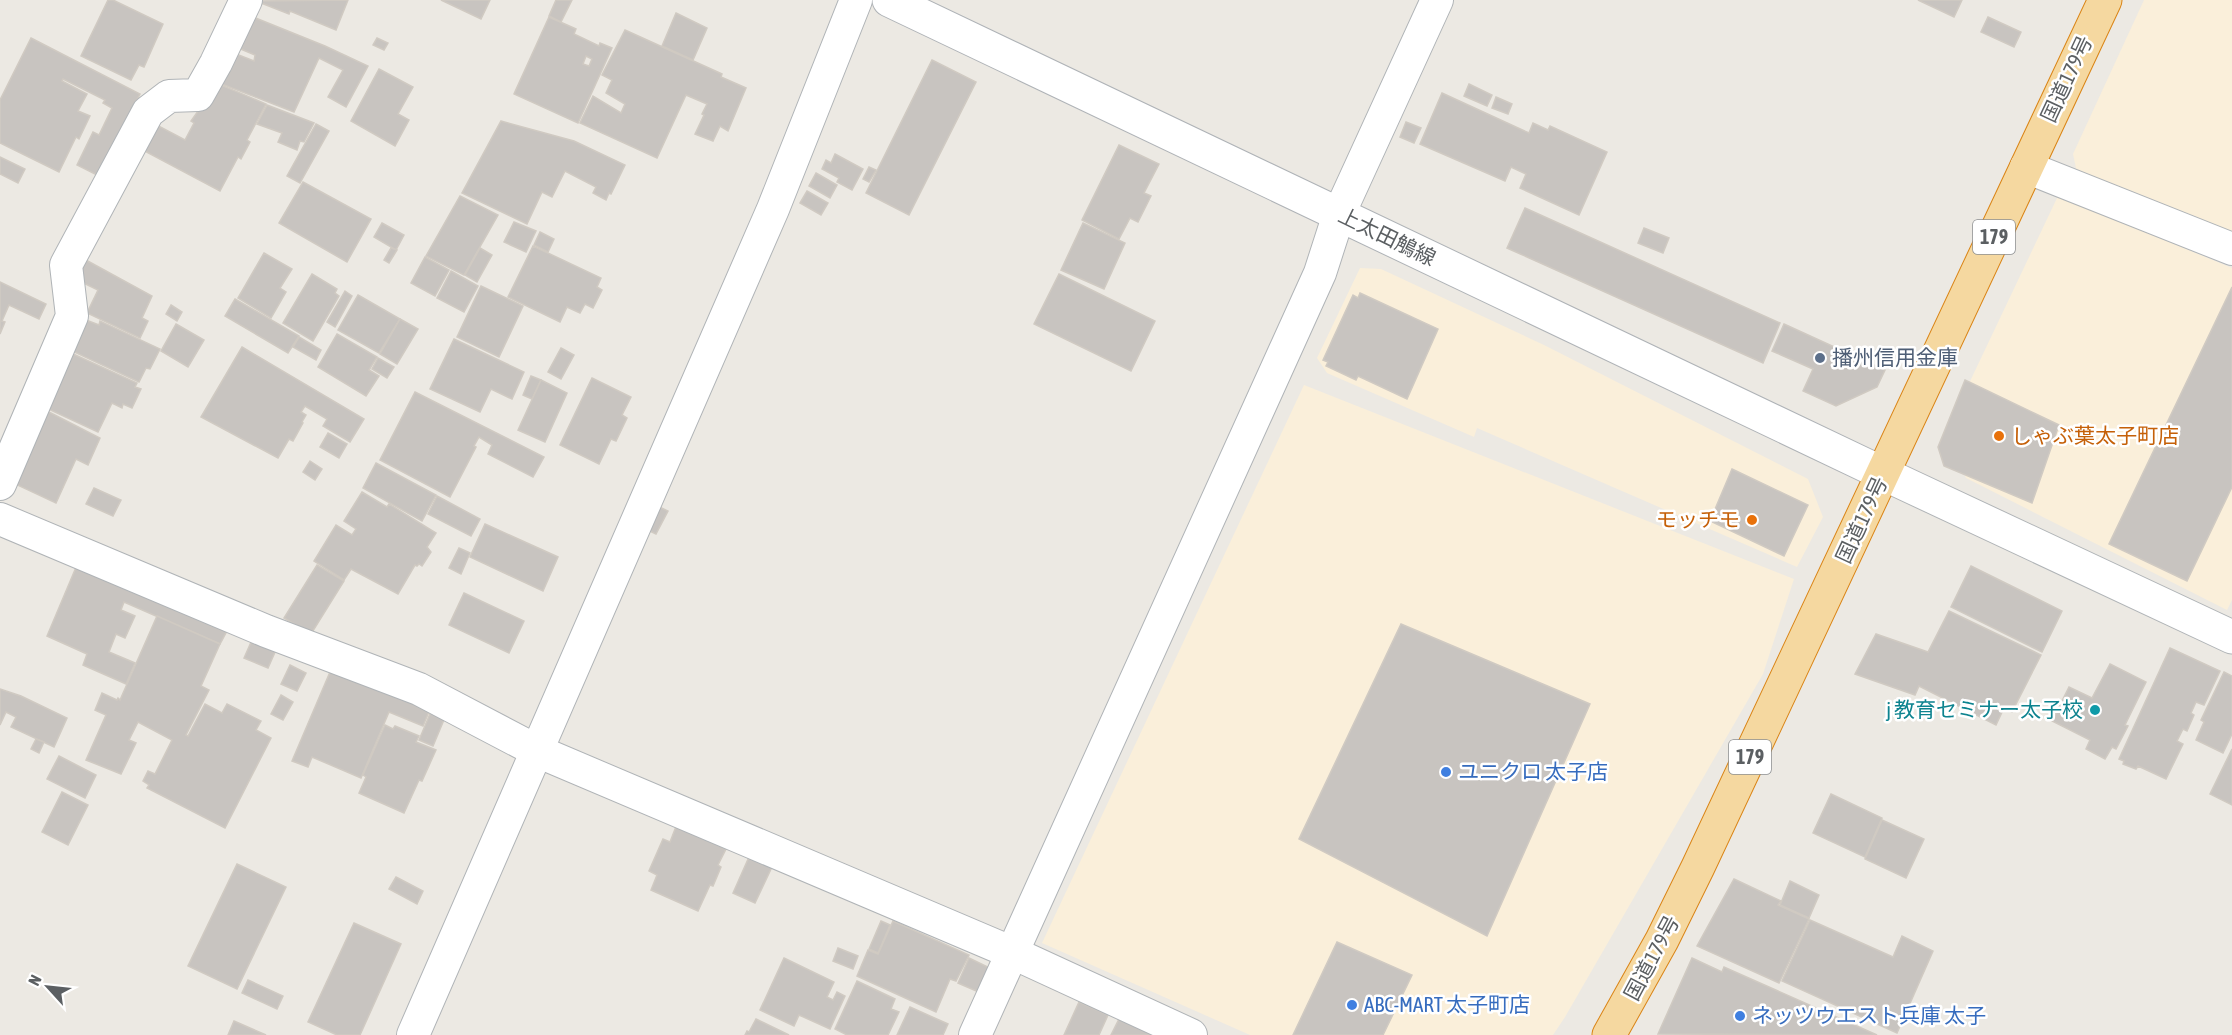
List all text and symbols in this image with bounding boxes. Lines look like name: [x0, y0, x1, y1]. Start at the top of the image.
street label: 国道179号: [2036, 32, 2097, 126]
street label: 上太田鵤線: [1335, 202, 1440, 270]
road number: 179: [1973, 220, 2015, 254]
place label: 播州信用金庫: [1832, 345, 1958, 369]
marker: 播州信用金庫: [1813, 351, 1827, 365]
place label: しゃぶ葉太子町店: [2011, 423, 2179, 447]
marker: しゃぶ葉太子町店: [1992, 429, 2006, 443]
street label: 国道179号: [1831, 473, 1892, 567]
place label: モッチモ: [1656, 507, 1740, 531]
marker: モッチモ: [1745, 513, 1759, 527]
place label: j 教育セミナー太子校: [1885, 697, 2083, 721]
marker: j 教育セミナー太子校: [2088, 703, 2102, 717]
road number: 179: [1729, 740, 1771, 774]
place label: ユニクロ 太子店: [1458, 759, 1608, 783]
marker: ユニクロ 太子店: [1439, 765, 1453, 779]
street label: 国道179号: [1619, 911, 1683, 1004]
north arrow: [18, 957, 78, 1017]
text: N: [24, 972, 45, 988]
place label: ABC-MART 太子町店: [1364, 992, 1530, 1016]
marker: ABC-MART 太子町店: [1345, 998, 1359, 1012]
place label: ネッツウエスト兵庫 太子: [1752, 1003, 1986, 1027]
marker: ネッツウエスト兵庫 太子: [1733, 1009, 1747, 1023]

